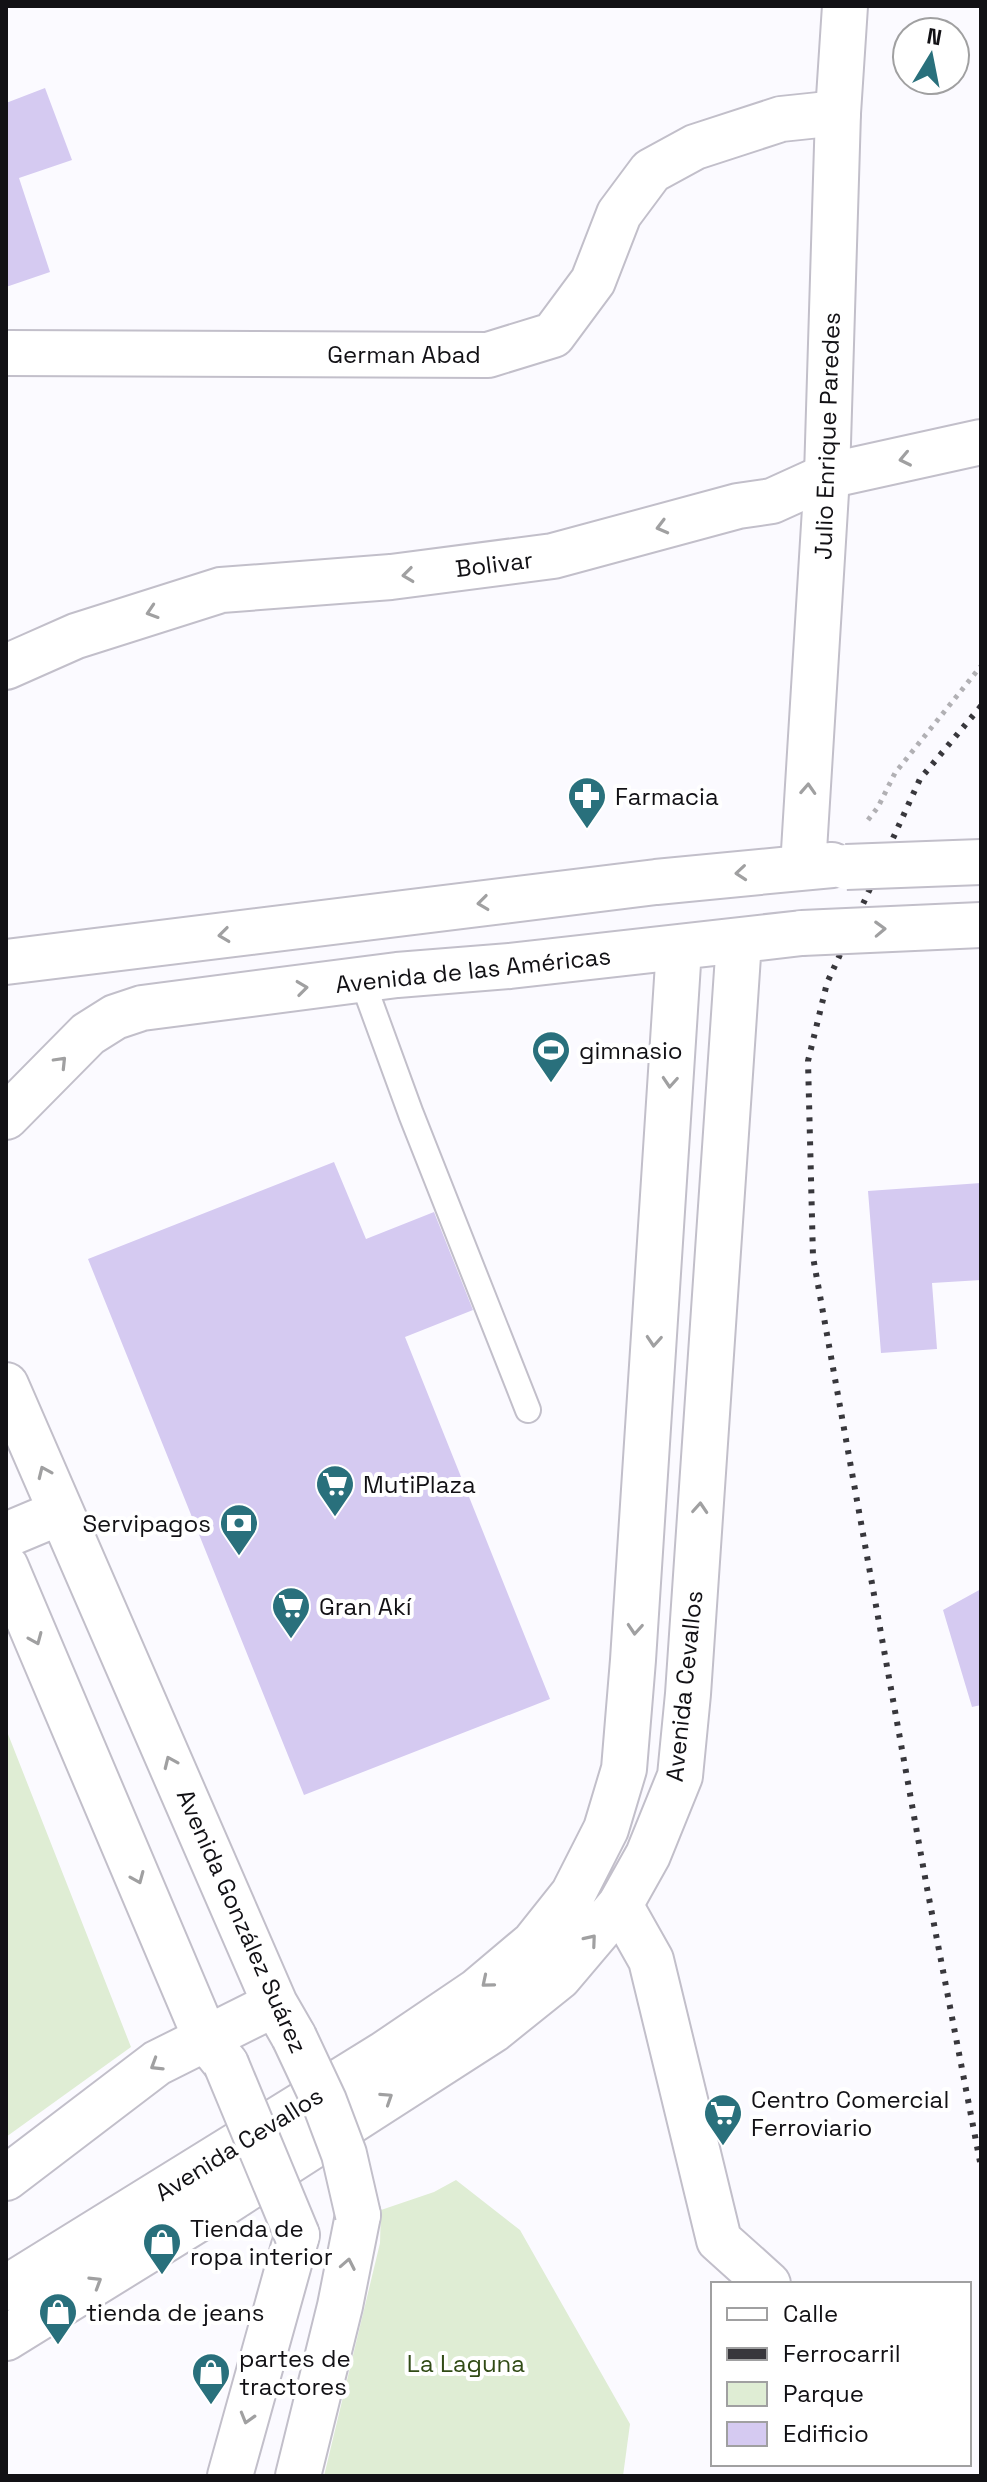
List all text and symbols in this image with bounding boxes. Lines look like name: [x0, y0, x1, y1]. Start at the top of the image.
north arrow: [891, 16, 971, 96]
text: N: [925, 21, 944, 51]
street label: Julio Enrique Paredes: [807, 312, 847, 560]
street label: German Abad: [327, 339, 481, 370]
one-way arrow: [899, 450, 912, 467]
one-way arrow: [656, 517, 670, 534]
street label: Bolivar: [453, 544, 535, 584]
one-way arrow: [401, 566, 415, 583]
one-way arrow: [145, 603, 159, 619]
pharmacy icon: Farmacia: [566, 775, 608, 830]
place label: Farmacia: [615, 781, 719, 812]
one-way arrow: [799, 782, 816, 795]
one-way arrow: [734, 864, 747, 881]
one-way arrow: [476, 894, 489, 911]
one-way arrow: [874, 921, 887, 938]
one-way arrow: [218, 926, 231, 943]
street label: Avenida de las Américas: [334, 940, 612, 1000]
one-way arrow: [295, 980, 308, 997]
sports icon: gimnasio: [530, 1029, 572, 1084]
place label: gimnasio: [579, 1035, 683, 1066]
one-way arrow: [52, 1057, 66, 1071]
one-way arrow: [662, 1076, 679, 1089]
one-way arrow: [646, 1335, 663, 1348]
supermarket icon: MutiPlaza: [314, 1463, 356, 1518]
one-way arrow: [37, 1466, 53, 1480]
place label: MutiPlaza: [363, 1469, 476, 1500]
bank icon: Servipagos: [218, 1502, 260, 1557]
one-way arrow: [691, 1502, 708, 1515]
place label: Servipagos: [82, 1508, 211, 1539]
supermarket icon: Gran Akí: [270, 1585, 312, 1640]
street label: Avenida Cevallos: [659, 1589, 709, 1783]
place label: Gran Akí: [319, 1591, 412, 1622]
one-way arrow: [627, 1623, 644, 1636]
one-way arrow: [27, 1631, 43, 1645]
one-way arrow: [164, 1755, 180, 1770]
street label: Avenida González Suárez: [170, 1784, 314, 2058]
one-way arrow: [128, 1870, 144, 1884]
one-way arrow: [581, 1934, 596, 1949]
one-way arrow: [482, 1972, 496, 1987]
one-way arrow: [151, 2055, 165, 2070]
street label: Avenida Cevallos: [149, 2080, 329, 2208]
place label: Centro Comercial Ferroviario: [751, 2084, 949, 2143]
supermarket icon: Centro Comercial Ferroviario: [702, 2092, 744, 2147]
one-way arrow: [378, 2093, 392, 2108]
place label: Tienda de ropa interior: [190, 2213, 333, 2272]
shop icon: Tienda de ropa interior: [141, 2221, 183, 2276]
one-way arrow: [339, 2257, 356, 2271]
one-way arrow: [87, 2277, 102, 2292]
legend: [711, 2282, 971, 2466]
shop icon: tienda de jeans: [37, 2291, 79, 2346]
place label: tienda de jeans: [86, 2297, 264, 2328]
text: Calle: [783, 2298, 838, 2329]
text: Ferrocarril: [783, 2338, 901, 2369]
place label: partes de tractores: [239, 2343, 351, 2402]
park label: La Laguna: [407, 2348, 525, 2379]
shop icon: partes de tractores: [190, 2351, 232, 2406]
text: Parque: [783, 2378, 864, 2409]
one-way arrow: [239, 2411, 256, 2424]
text: Edificio: [783, 2418, 869, 2449]

